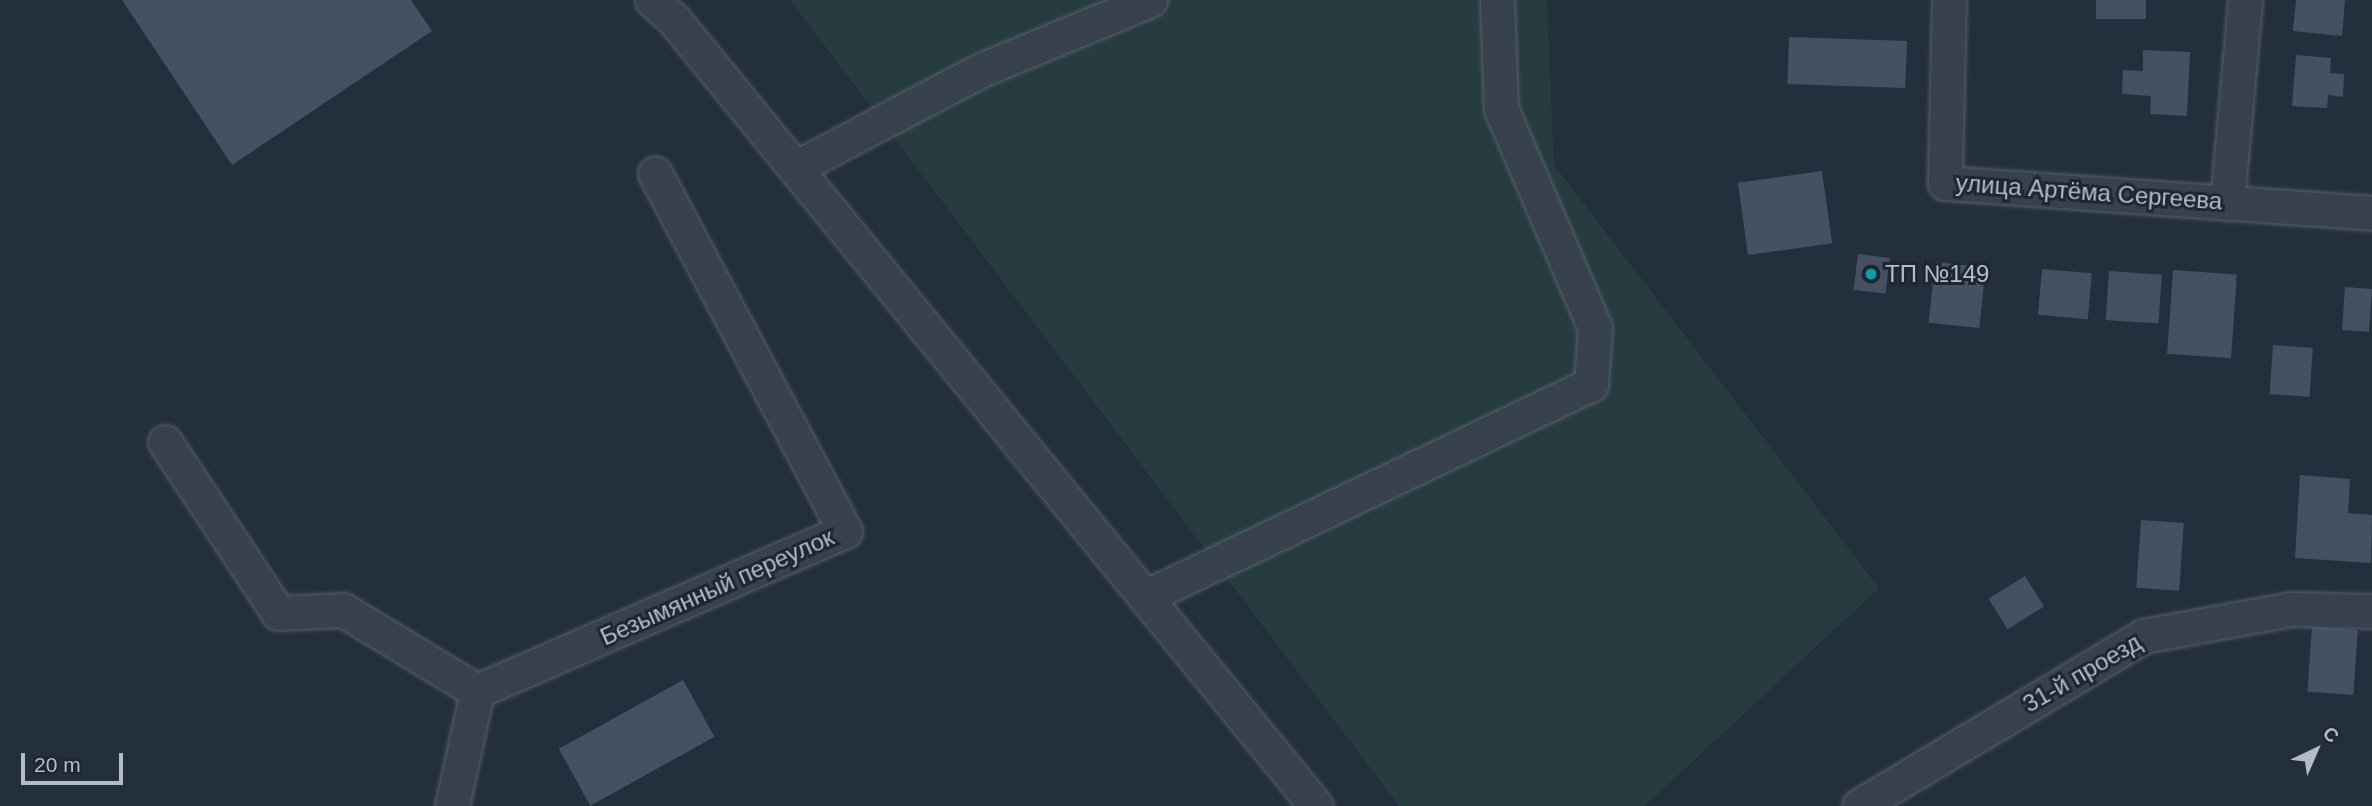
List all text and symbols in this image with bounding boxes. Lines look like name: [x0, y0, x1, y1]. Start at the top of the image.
street label: улица Артёма Сергеева: [1955, 168, 2223, 216]
place label: ТП №149: [1885, 260, 1989, 288]
marker: ТП №149: [1863, 266, 1879, 282]
street label: Безымянный переулок: [596, 522, 838, 652]
street label: 31-й проезд: [2018, 628, 2146, 718]
north arrow: [2281, 715, 2351, 785]
text: С: [2319, 722, 2343, 747]
scale bar: [24, 740, 126, 784]
text: 20 m: [34, 753, 81, 776]

